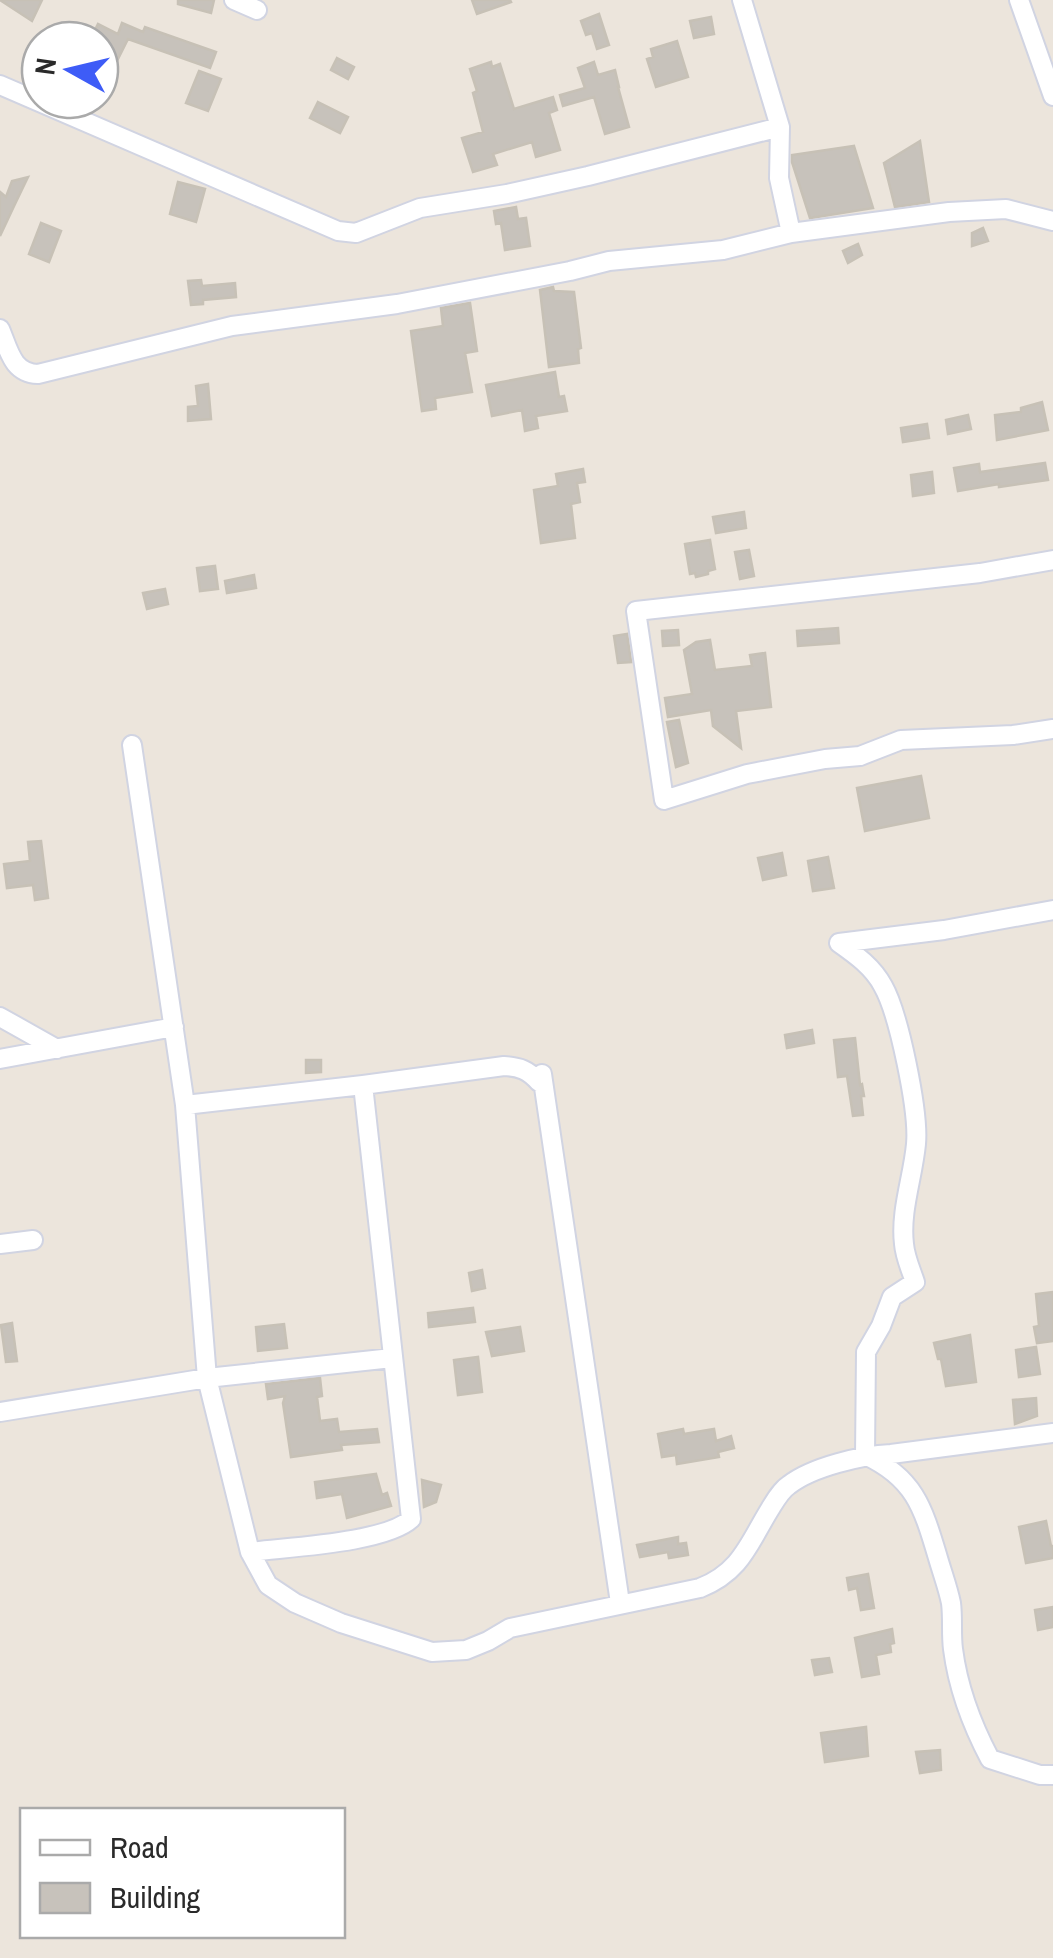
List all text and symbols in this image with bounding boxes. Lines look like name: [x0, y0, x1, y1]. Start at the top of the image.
north arrow: [20, 20, 120, 120]
text: N: [25, 56, 65, 77]
legend: [20, 1808, 345, 1938]
text: Road: [110, 1827, 169, 1867]
text: Building: [110, 1877, 201, 1917]

